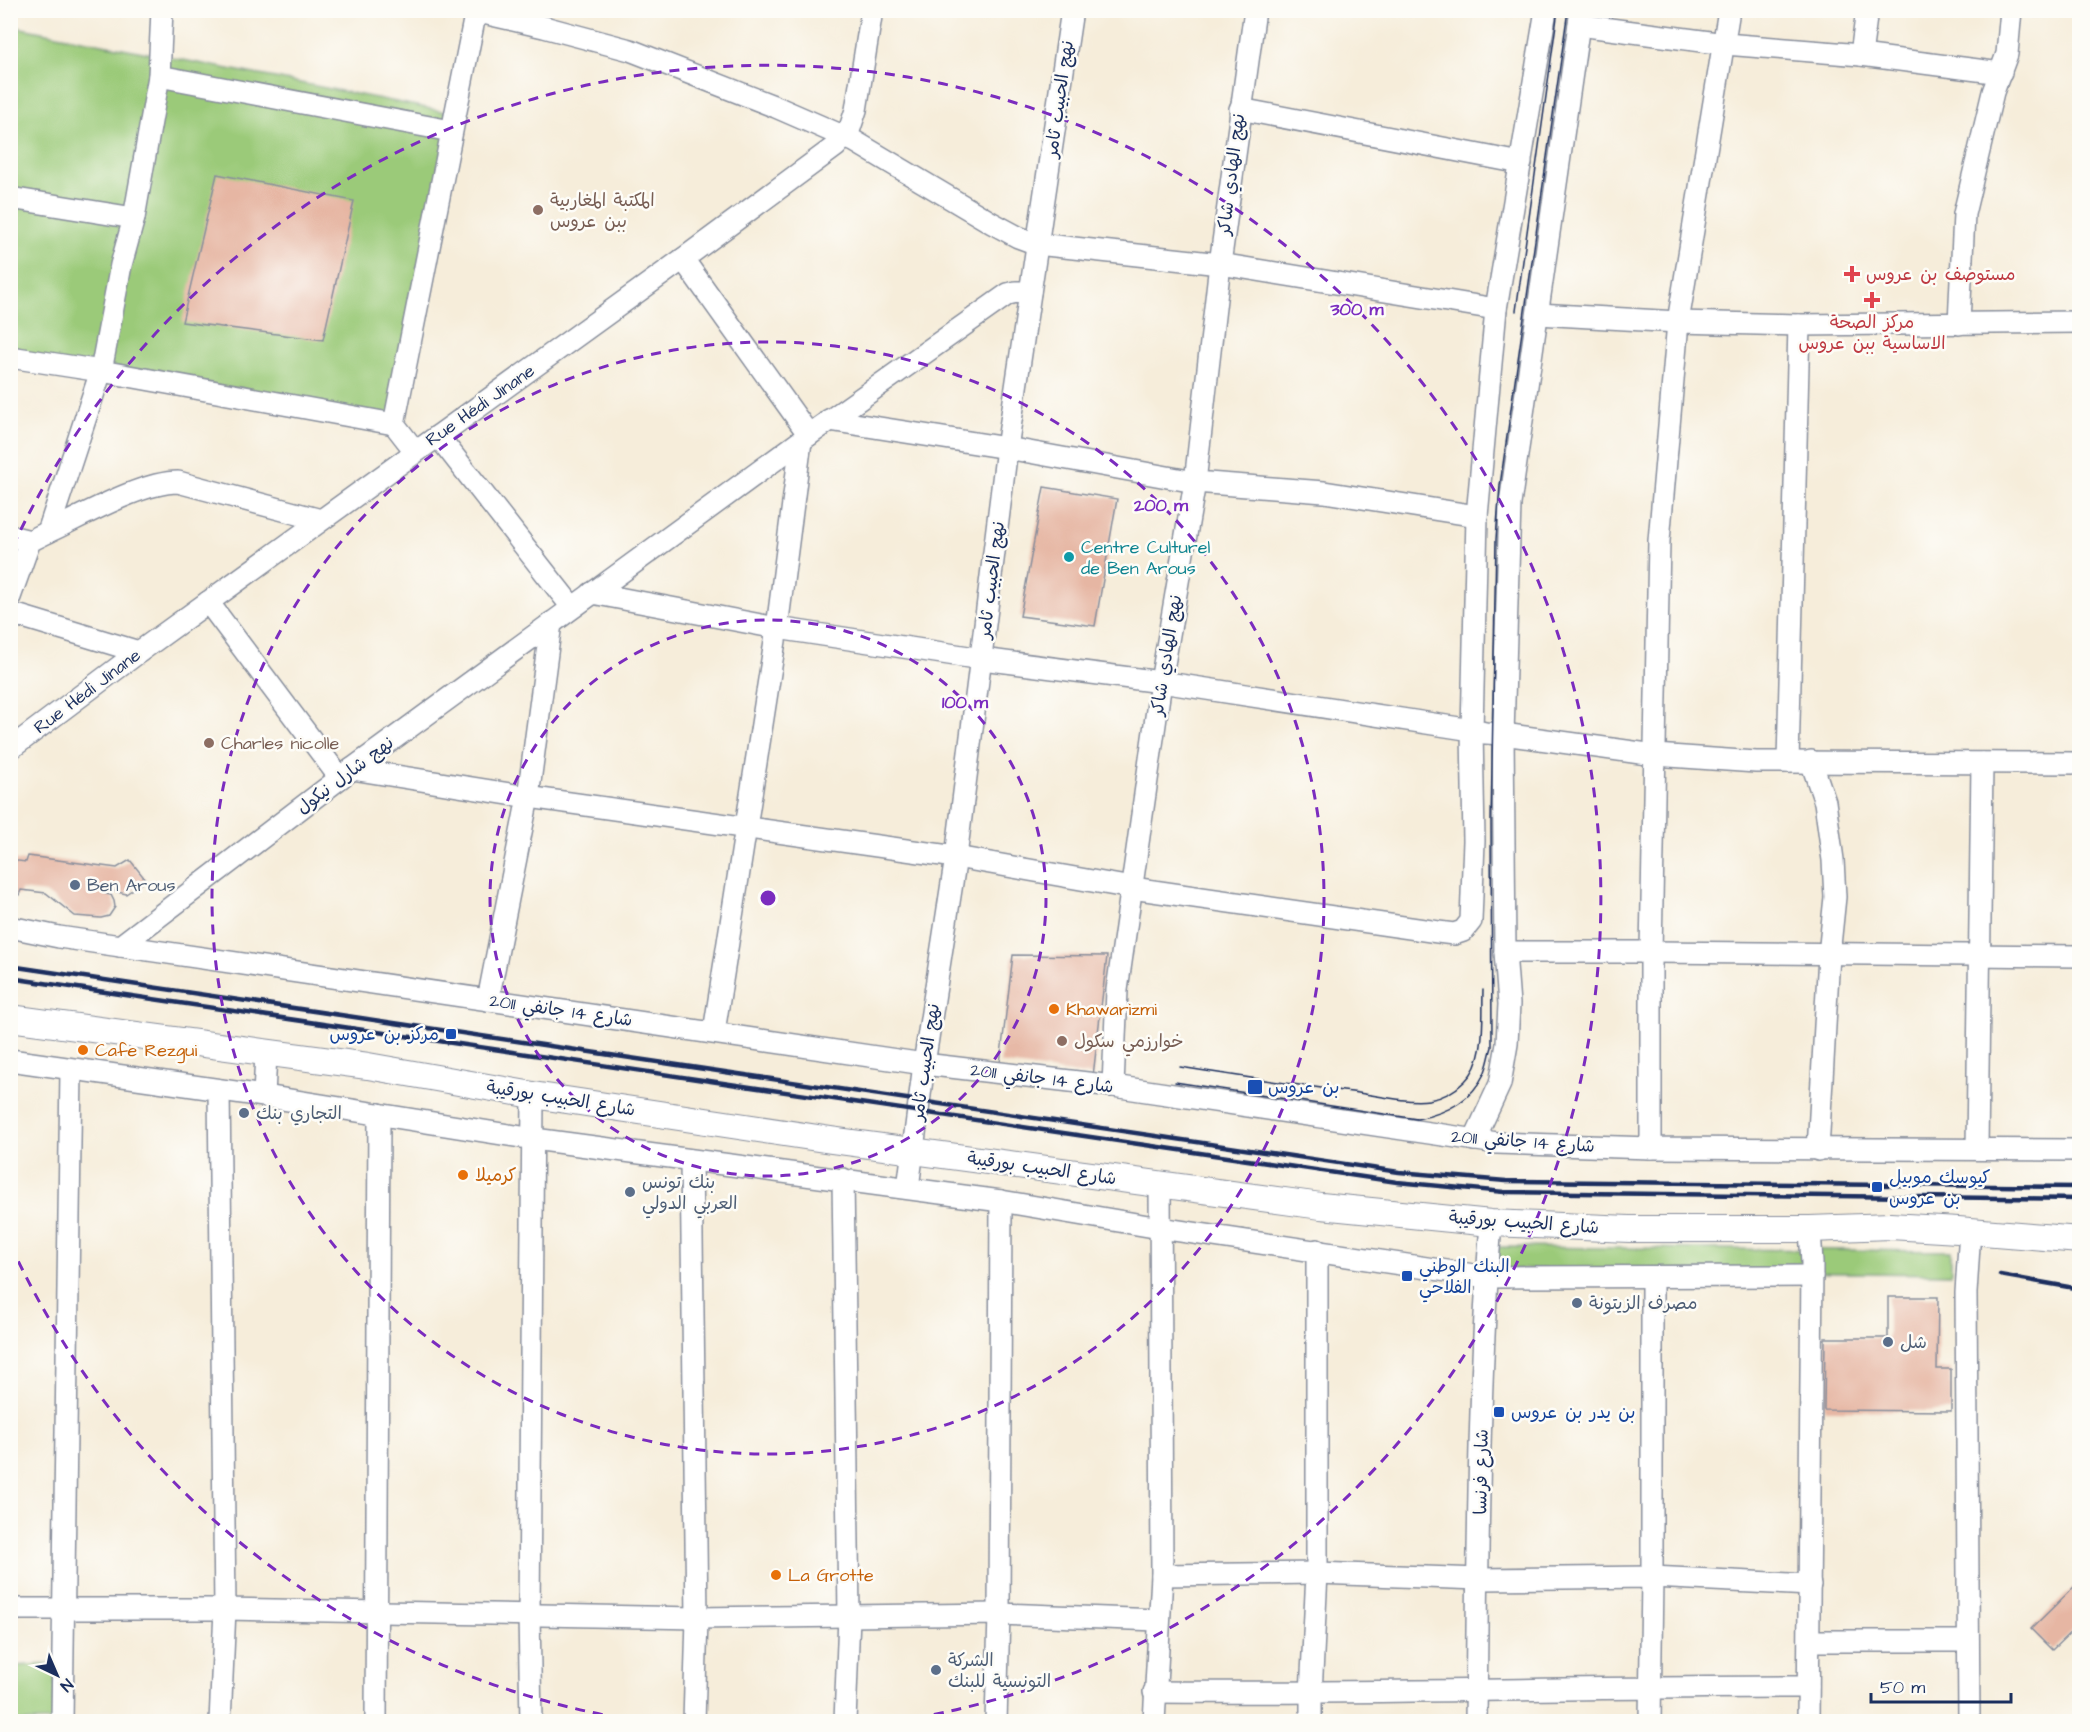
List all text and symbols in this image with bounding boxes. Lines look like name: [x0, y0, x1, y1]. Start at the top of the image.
street label: نهج الحبيب ثامر: [1039, 39, 1080, 161]
street label: نهج الهادي شاكر: [1211, 112, 1251, 238]
place label: المكتبة المغاربية ببن عروس: [550, 188, 655, 234]
marker: المكتبة المغاربية ببن عروس: [531, 203, 545, 217]
place label: مستوصف بن عروس: [1866, 262, 2015, 287]
marker: مستوصف بن عروس: [1843, 265, 1861, 283]
marker: مركز الصحة الاساسية ببن عروس: [1863, 291, 1881, 309]
text: 300 m: [1329, 297, 1385, 322]
place label: مركز الصحة الاساسية ببن عروس: [1798, 310, 1946, 356]
street label: Rue Hédi Jinane: [421, 358, 540, 452]
text: 200 m: [1133, 493, 1189, 518]
street label: نهج الحبيب ثامر: [972, 520, 1011, 642]
place label: Centre Culturel de Ben Arous: [1081, 535, 1210, 581]
marker: Centre Culturel de Ben Arous: [1062, 550, 1076, 564]
street label: نهج الهادي شاكر: [1144, 593, 1188, 719]
street label: Rue Hédi Jinane: [29, 643, 146, 740]
text: 100 m: [942, 690, 989, 715]
place label: Charles nicolle: [221, 731, 339, 756]
street label: نهج شارل نيكول: [291, 731, 399, 820]
marker: Charles nicolle: [202, 736, 216, 750]
place label: Ben Arous: [87, 873, 176, 898]
marker: Ben Arous: [68, 878, 82, 892]
centre of rings: [758, 888, 778, 908]
street label: شارع 14 جانفي 2011: [487, 988, 634, 1036]
place label: Khawarizmi: [1066, 997, 1157, 1022]
street label: نهج الحبيب ثامر: [905, 1002, 946, 1124]
marker: Khawarizmi: [1047, 1002, 1061, 1016]
place label: مركز بن عروس: [330, 1022, 439, 1047]
marker: مركز بن عروس: [444, 1027, 458, 1041]
place label: خوارزمي سكول: [1074, 1029, 1184, 1057]
marker: خوارزمي سكول: [1055, 1034, 1069, 1048]
place label: Cafe Rezgui: [95, 1038, 197, 1064]
marker: Cafe Rezgui: [76, 1043, 90, 1057]
street label: شارع 14 جانفي 2011: [968, 1057, 1115, 1103]
street label: شارع الحبيب بورقيبة: [485, 1074, 637, 1123]
place label: بن عروس: [1268, 1075, 1340, 1100]
marker: بن عروس: [1246, 1078, 1264, 1096]
place label: التجاري بنك: [256, 1101, 342, 1126]
marker: التجاري بنك: [237, 1106, 251, 1120]
street label: شارع 14 جانفي 2011: [1450, 1124, 1596, 1162]
street label: شارع الحبيب بورقيبة: [966, 1146, 1118, 1191]
place label: كرميلا: [475, 1163, 517, 1188]
place label: كيوسك موبيل بن عروس: [1889, 1165, 1991, 1211]
marker: كرميلا: [456, 1168, 470, 1182]
place label: بنك تونس العربي الدولي: [642, 1170, 737, 1219]
marker: كيوسك موبيل بن عروس: [1870, 1180, 1884, 1194]
marker: بنك تونس العربي الدولي: [623, 1185, 637, 1199]
street label: شارع الحبيب بورقيبة: [1448, 1205, 1600, 1240]
place label: البنك الوطني الفلاحي: [1419, 1254, 1510, 1303]
marker: البنك الوطني الفلاحي: [1400, 1269, 1414, 1283]
place label: مصرف الزيتونة: [1589, 1291, 1698, 1316]
marker: مصرف الزيتونة: [1570, 1296, 1584, 1310]
place label: شل: [1900, 1330, 1927, 1355]
marker: شل: [1881, 1335, 1895, 1349]
place label: بن يدر بن عروس: [1511, 1400, 1635, 1425]
marker: بن يدر بن عروس: [1492, 1405, 1506, 1419]
street label: شارع فرنسا: [1468, 1429, 1495, 1515]
place label: La Grotte: [788, 1563, 874, 1588]
marker: La Grotte: [769, 1568, 783, 1582]
north arrow: [27, 1645, 87, 1705]
place label: الشركة التونسية للبنك: [948, 1648, 1051, 1694]
marker: الشركة التونسية للبنك: [929, 1663, 943, 1677]
scale bar: [1871, 1666, 2010, 1704]
text: N: [55, 1674, 78, 1696]
text: 50 m: [1880, 1675, 1925, 1700]

